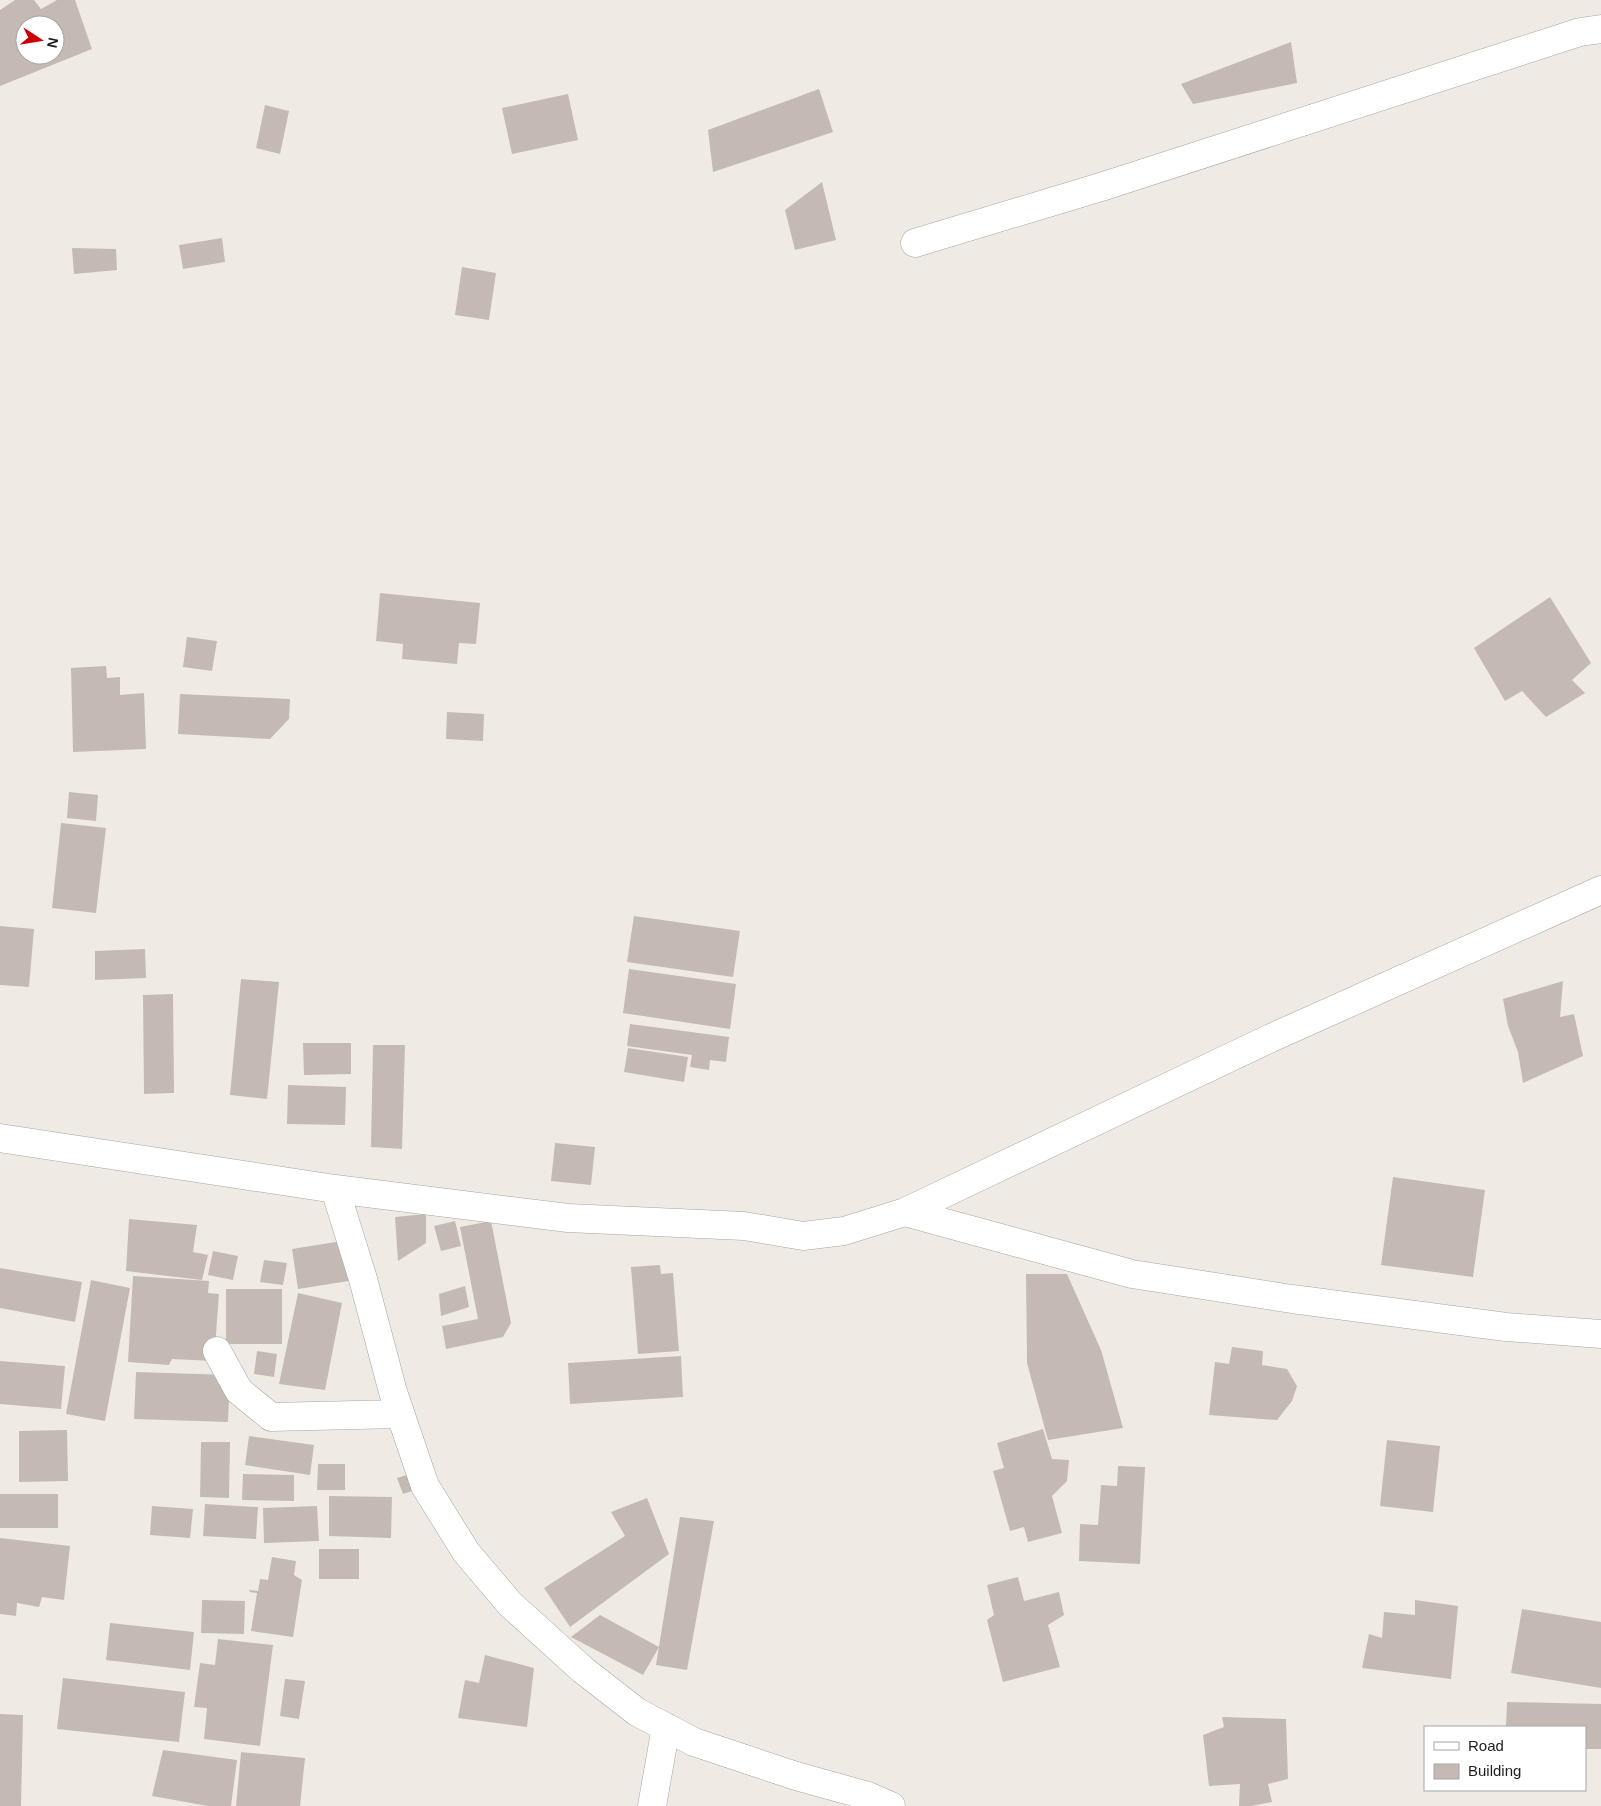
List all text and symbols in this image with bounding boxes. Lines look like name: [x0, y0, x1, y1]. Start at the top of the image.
north arrow: [15, 15, 65, 65]
text: N: [44, 36, 62, 49]
legend: [1424, 1726, 1586, 1791]
text: Road: [1468, 1737, 1504, 1754]
text: Building: [1468, 1762, 1521, 1779]

